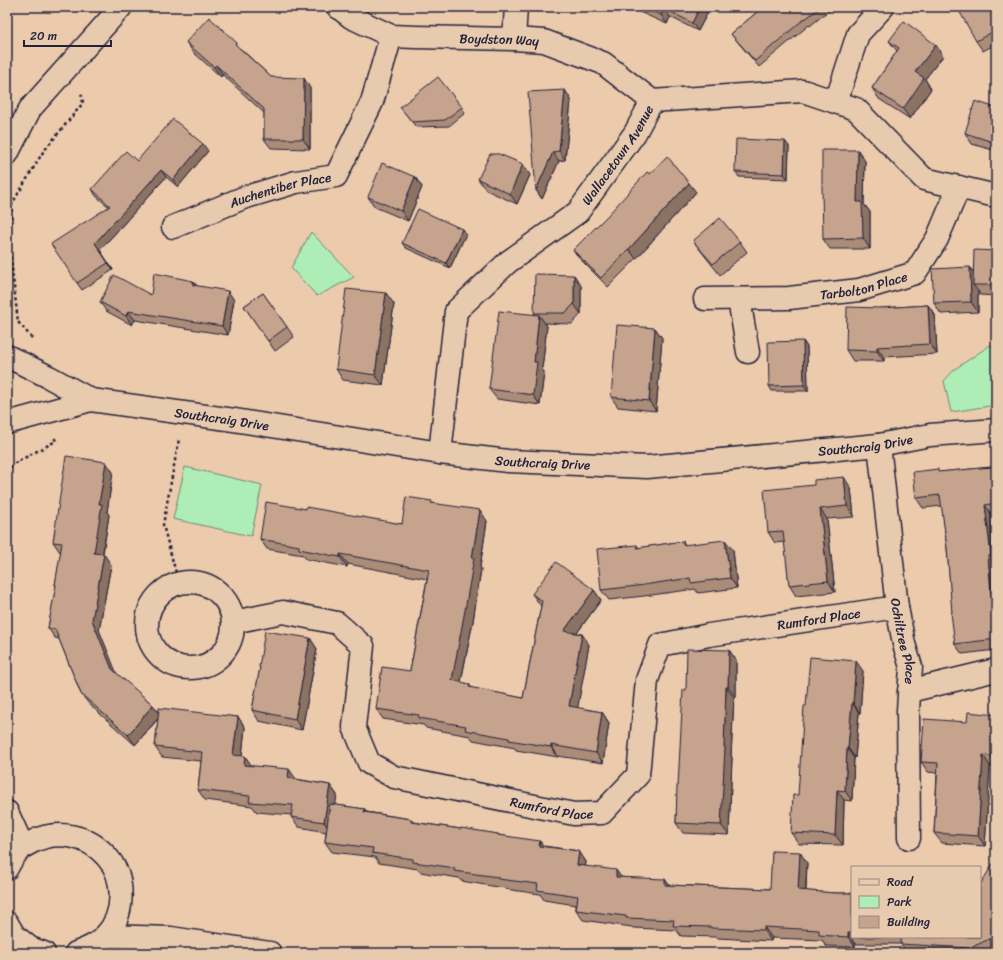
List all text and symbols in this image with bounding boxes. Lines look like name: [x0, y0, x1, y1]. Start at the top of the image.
scale bar: [24, 22, 111, 48]
text: 20 m: [30, 25, 57, 47]
street label: Boydston Way: [459, 27, 540, 53]
street label: Wallacetown Avenue: [576, 100, 660, 210]
street label: Auchentiber Place: [225, 166, 333, 215]
street label: Tarbolton Place: [819, 265, 911, 306]
street label: Southcraig Drive: [173, 401, 271, 437]
street label: Southcraig Drive: [817, 428, 915, 463]
street label: Southcraig Drive: [494, 449, 591, 477]
street label: Ochiltree Place: [884, 597, 922, 685]
street label: Rumford Place: [776, 602, 863, 637]
street label: Rumford Place: [508, 790, 594, 826]
legend: [851, 866, 981, 938]
text: Road: [887, 871, 914, 893]
text: Park: [887, 891, 912, 913]
text: Building: [887, 911, 930, 933]

